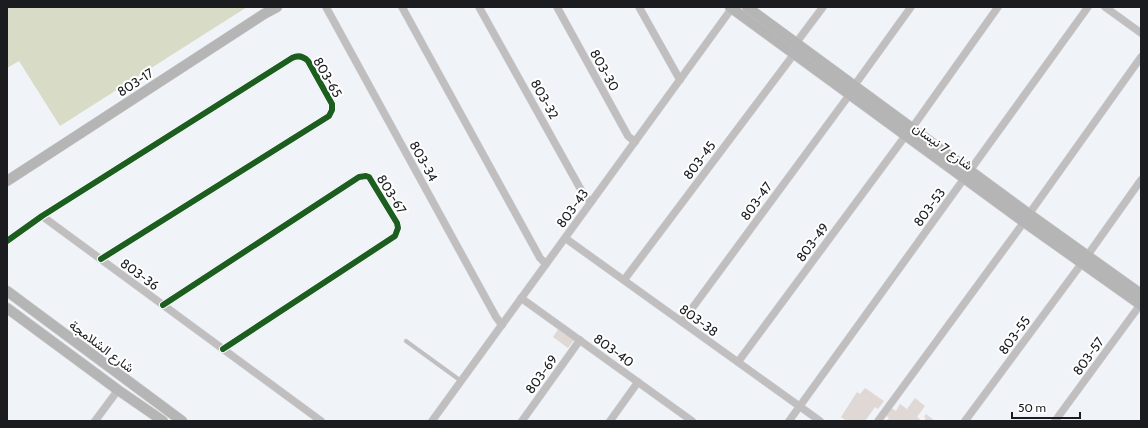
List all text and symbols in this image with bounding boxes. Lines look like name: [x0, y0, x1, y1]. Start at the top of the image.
street label: 803-30: [587, 46, 623, 94]
street label: 803-65: [310, 54, 346, 100]
street label: 803-17: [114, 64, 157, 100]
street label: 803-32: [528, 76, 563, 122]
street label: شارع 7 نيسان: [909, 119, 976, 175]
street label: 803-34: [406, 138, 442, 184]
street label: 803-45: [679, 138, 719, 182]
street label: 803-67: [374, 171, 411, 217]
street label: 803-47: [737, 178, 776, 223]
street label: 803-43: [553, 185, 591, 231]
street label: 803-53: [910, 185, 948, 229]
street label: 803-49: [792, 219, 832, 265]
street label: 803-36: [118, 255, 162, 293]
street label: 803-38: [676, 301, 722, 340]
street label: 803-55: [995, 313, 1033, 357]
street label: شارع الشلامجة: [65, 316, 138, 377]
street label: 803-40: [591, 330, 637, 370]
street label: 803-57: [1069, 334, 1107, 378]
street label: 803-69: [522, 351, 560, 397]
scale bar: [1012, 394, 1080, 420]
text: 50 m: [1018, 400, 1046, 415]

